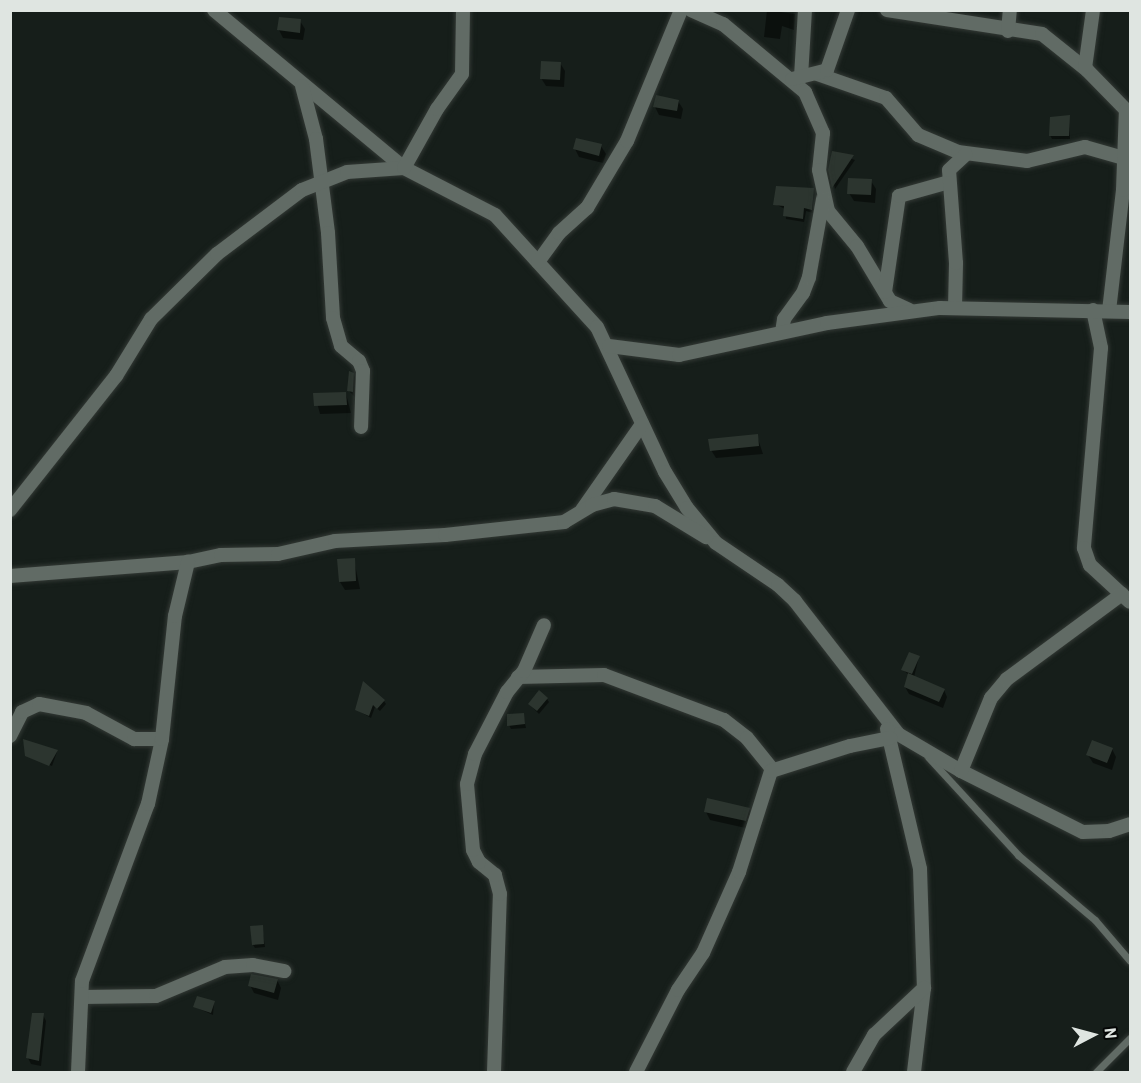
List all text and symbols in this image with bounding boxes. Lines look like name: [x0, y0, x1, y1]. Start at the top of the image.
north arrow: [1063, 1005, 1123, 1065]
text: N: [1101, 1027, 1121, 1039]

